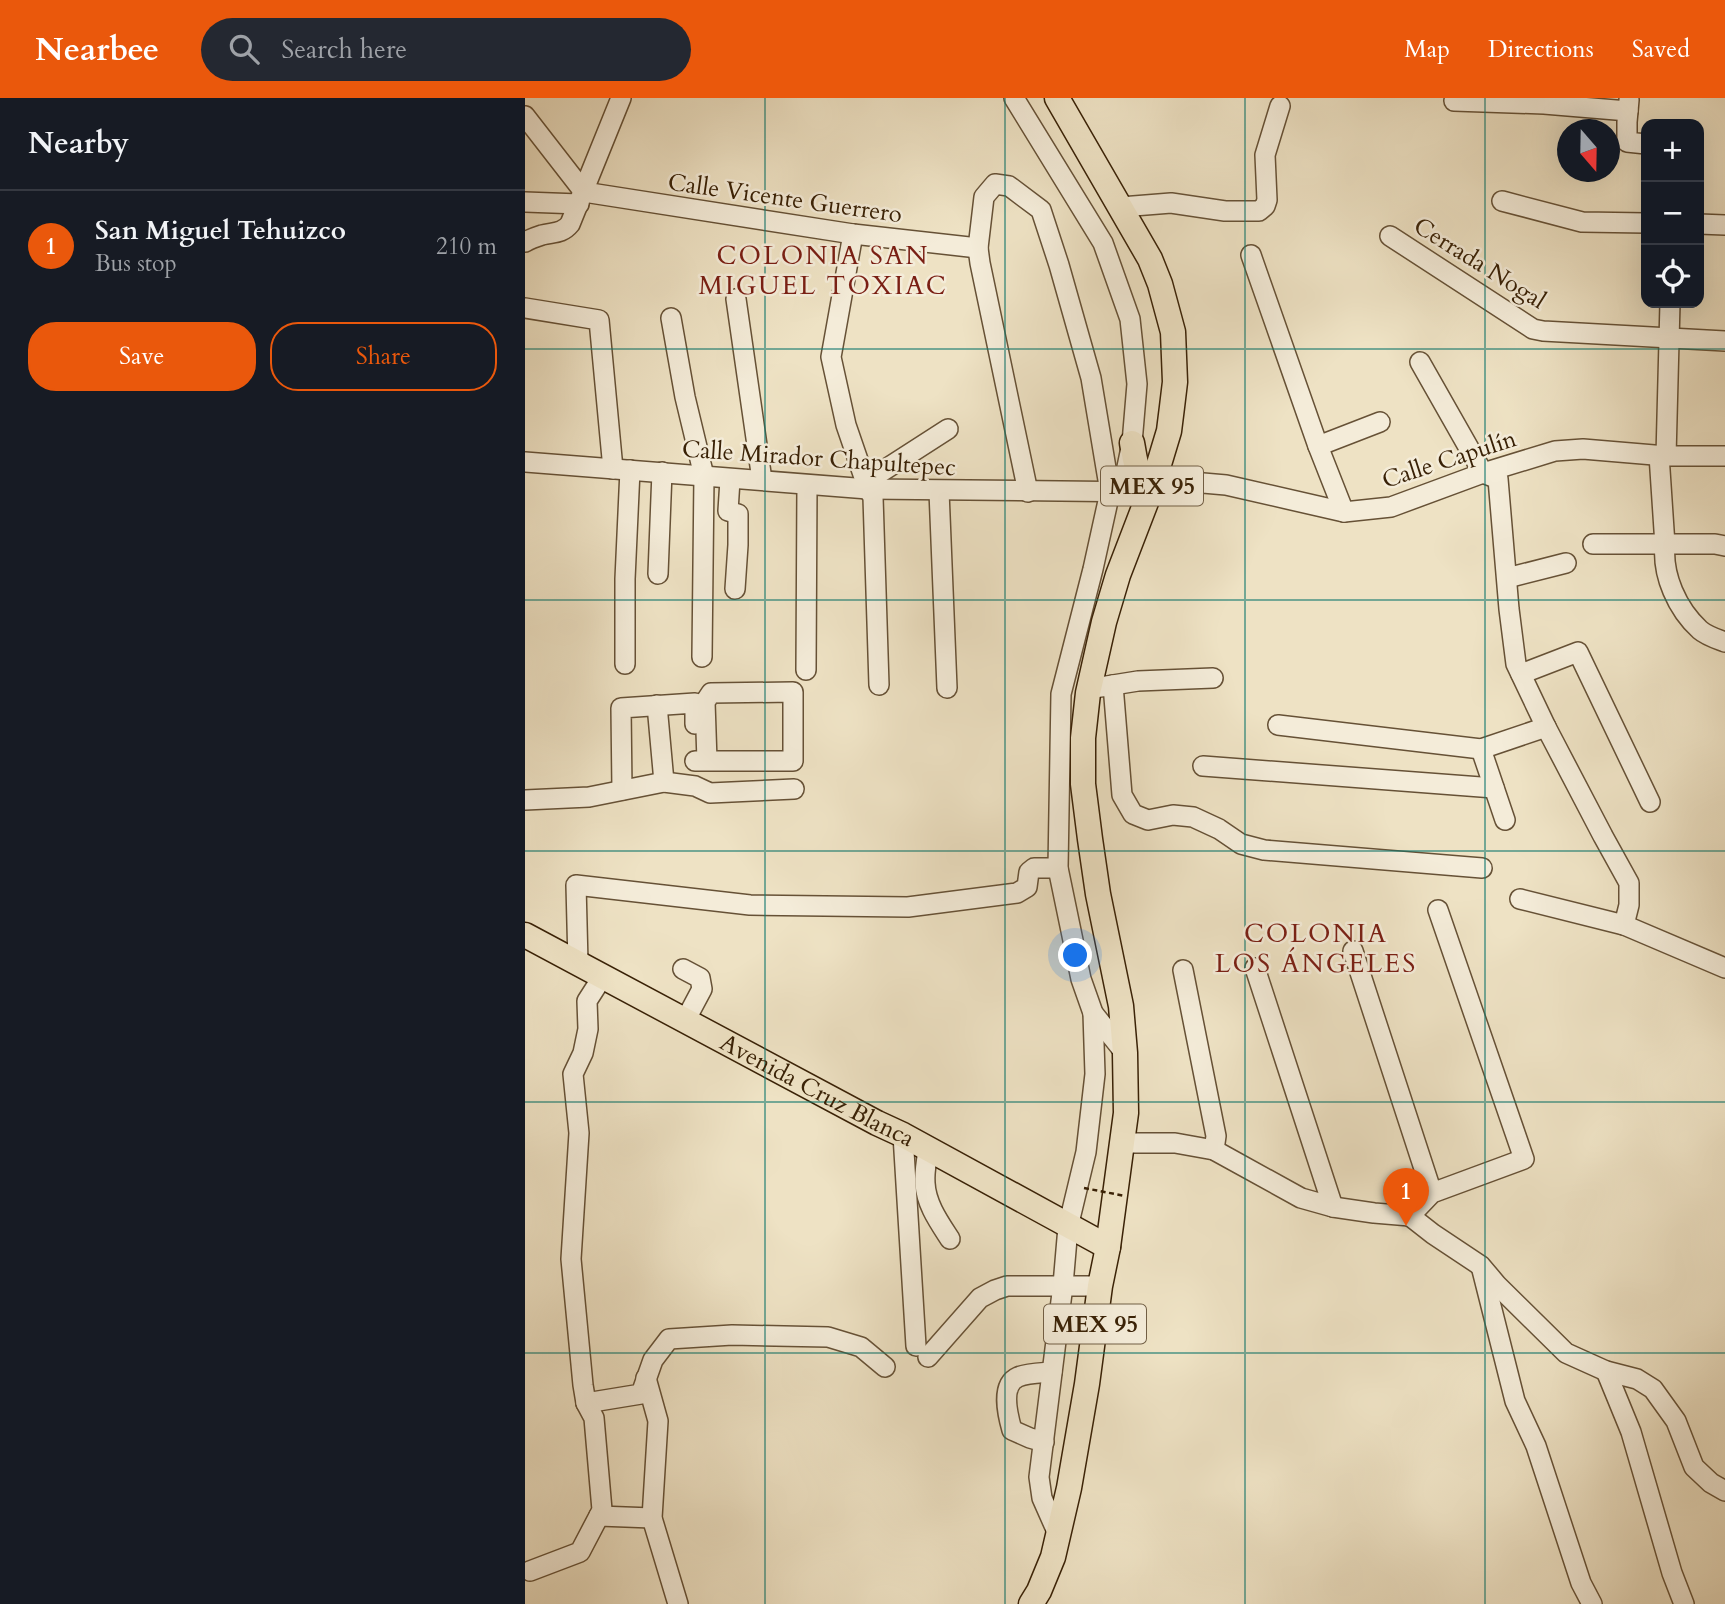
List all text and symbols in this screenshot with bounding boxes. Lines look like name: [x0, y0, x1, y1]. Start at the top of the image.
search box: [201, 18, 691, 81]
text: Nearbee: [35, 27, 159, 72]
icon: search: [225, 30, 263, 68]
text: Search here: [281, 32, 407, 67]
text: Map: [1404, 33, 1450, 66]
text: Directions: [1488, 33, 1594, 66]
text: Saved: [1632, 33, 1690, 66]
north arrow: [1557, 119, 1620, 182]
map controls: [1641, 119, 1704, 308]
button: +: [1641, 119, 1704, 182]
text: Nearby: [28, 123, 129, 164]
street label: Calle Vicente Guerrero: [666, 166, 904, 231]
button: −: [1641, 182, 1704, 245]
street label: Cerrada Nogal: [1407, 210, 1552, 317]
text: San Miguel Tehuizco: [95, 213, 346, 248]
text: 1: [45, 231, 57, 262]
text: 210 m: [436, 231, 497, 262]
district label: COLONIA SAN MIGUEL TOXIAC: [698, 238, 948, 303]
button: locate: [1641, 245, 1704, 308]
text: Bus stop: [95, 248, 177, 279]
button: Save: [28, 322, 256, 391]
button: Share: [270, 322, 497, 391]
street label: Calle Capulín: [1378, 422, 1521, 497]
street label: Calle Mirador Chapultepec: [681, 432, 957, 485]
road number: MEX 95: [1101, 466, 1203, 506]
district label: COLONIA LOS ÁNGELES: [1215, 916, 1417, 981]
your location: [1058, 938, 1092, 972]
street label: Avenida Cruz Blanca: [714, 1026, 921, 1155]
pin: 1: [1383, 1168, 1429, 1226]
road number: MEX 95: [1044, 1304, 1146, 1344]

